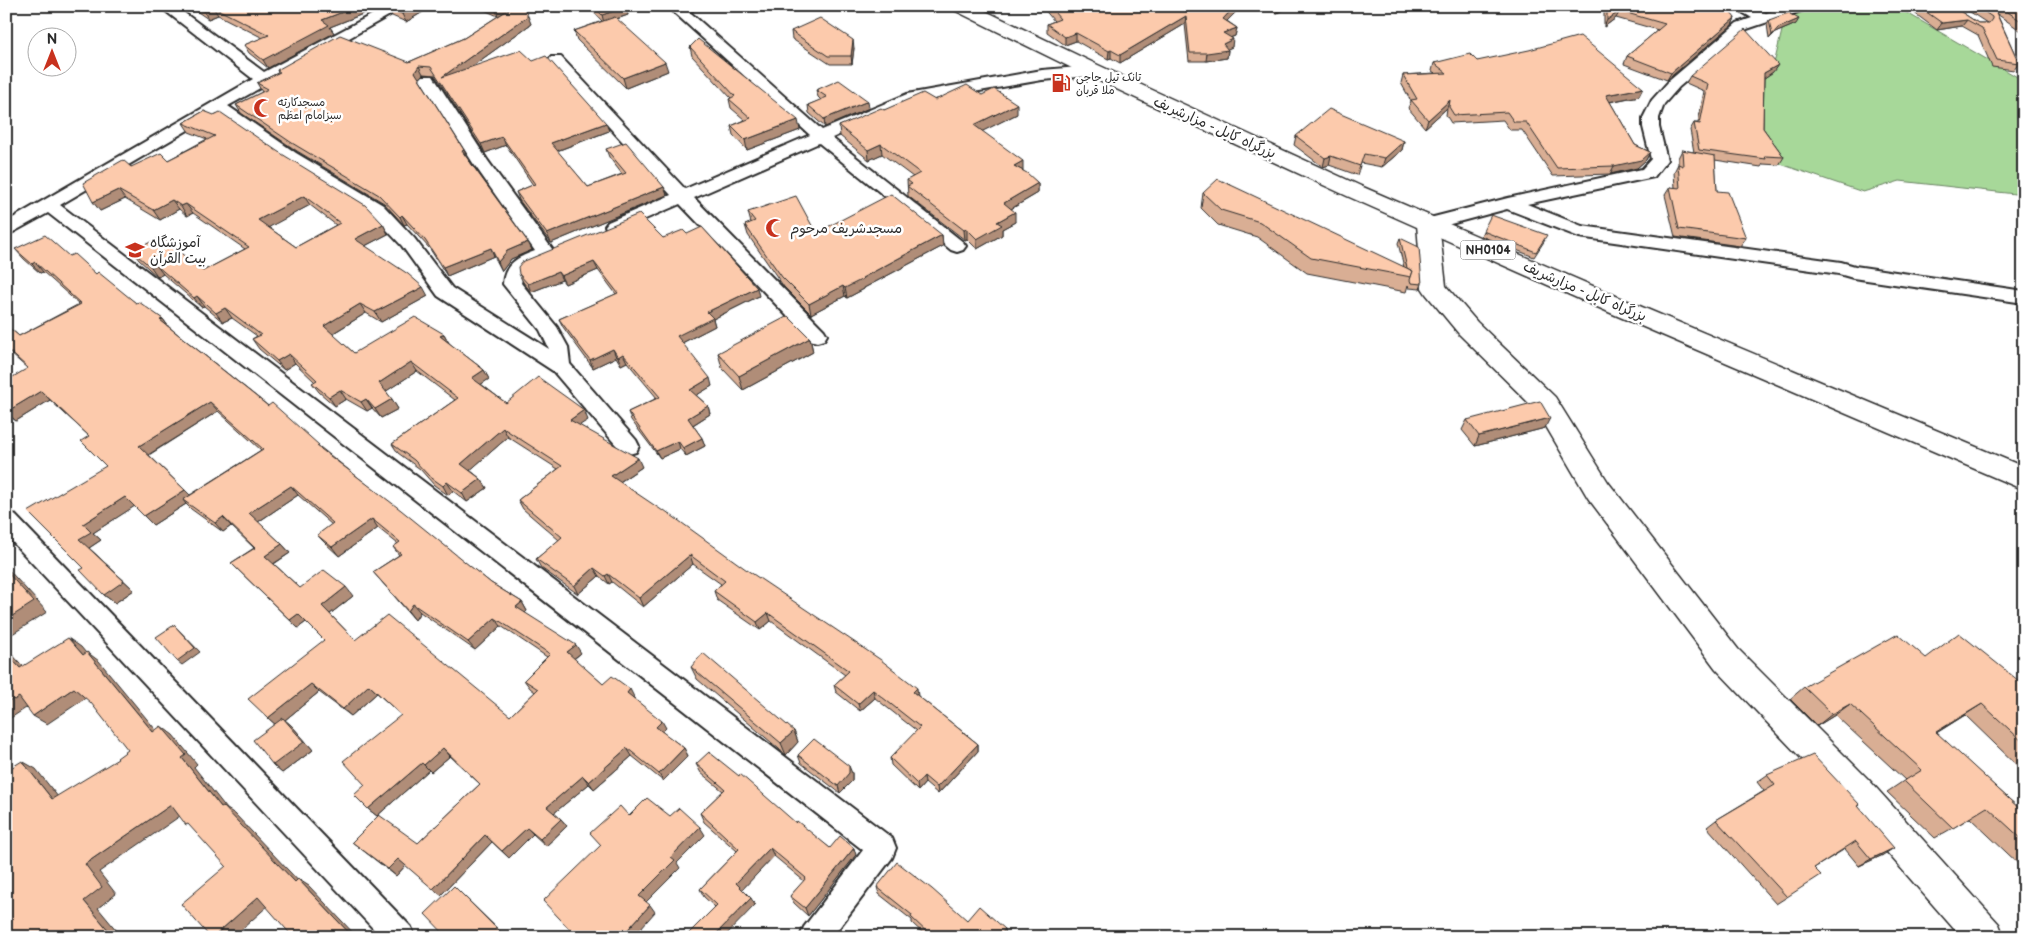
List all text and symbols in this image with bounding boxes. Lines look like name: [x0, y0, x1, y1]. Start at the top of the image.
north arrow: [28, 28, 78, 78]
text: N: [47, 31, 57, 48]
place label: تانک تیل حاجی ملا قربان: [1076, 71, 1142, 98]
fuel station icon: تانک تیل حاجی ملا قربان: [1050, 72, 1072, 94]
street label: بزرگراه کابل - مزارشریف: [1151, 93, 1279, 162]
place label: مسجدکارته سبزامام اعظم: [278, 96, 342, 124]
mosque icon: مسجدکارته سبزامام اعظم: [252, 97, 274, 119]
mosque icon: مسجدشریف مرحوم: [764, 217, 786, 239]
place label: مسجدشریف مرحوم: [790, 220, 902, 240]
place label: آموزشگاه بیت القرآن: [150, 234, 206, 267]
school or university icon: آموزشگاه بیت القرآن: [124, 239, 146, 261]
road number: NH0104: [1460, 240, 1516, 260]
street label: بزرگراه کابل - مزارشریف: [1521, 258, 1649, 325]

